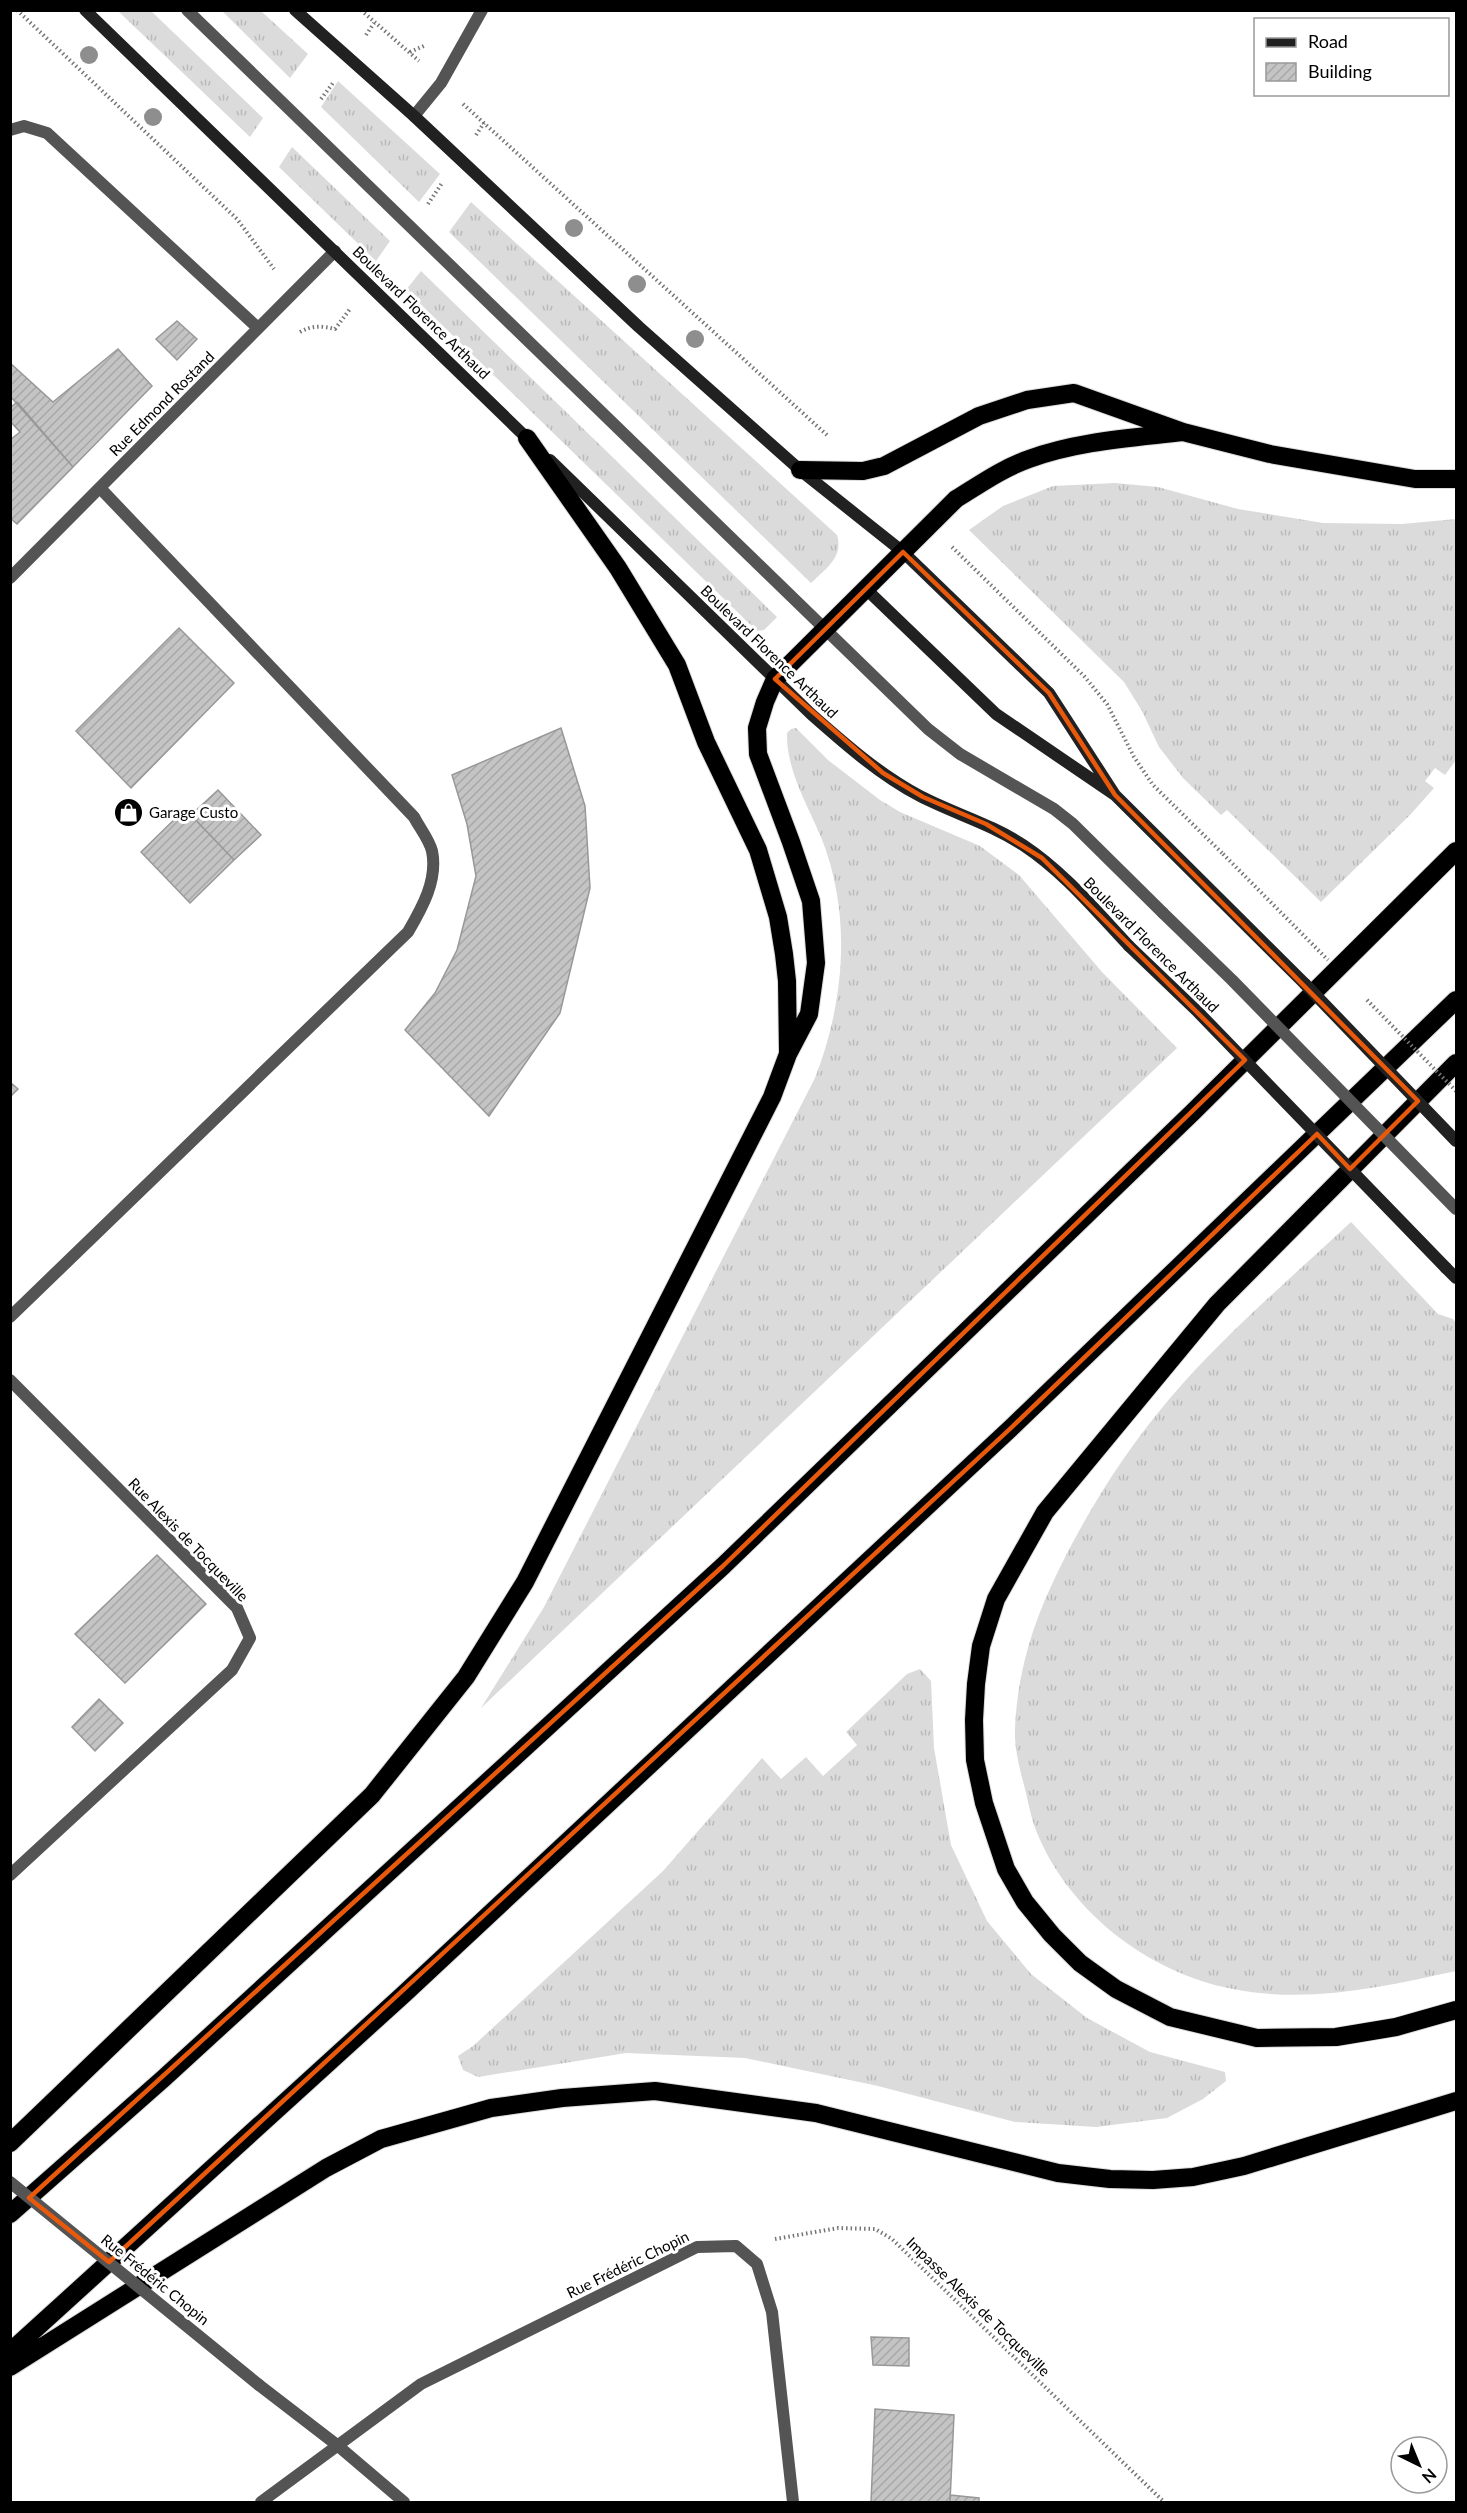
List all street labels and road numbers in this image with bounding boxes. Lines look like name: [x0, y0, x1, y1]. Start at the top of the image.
street label: Boulevard Florence Arthaud: [349, 242, 494, 383]
street label: Rue Edmond Rostand: [105, 347, 217, 459]
street label: Boulevard Florence Arthaud: [697, 581, 842, 722]
street label: Boulevard Florence Arthaud: [1080, 873, 1223, 1016]
street label: Rue Alexis de Tocqueville: [125, 1474, 252, 1605]
street label: Rue Frédéric Chopin: [563, 2227, 692, 2302]
street label: Rue Frédéric Chopin: [98, 2230, 213, 2328]
street label: Impasse Alexis de Tocqueville: [903, 2233, 1054, 2380]

